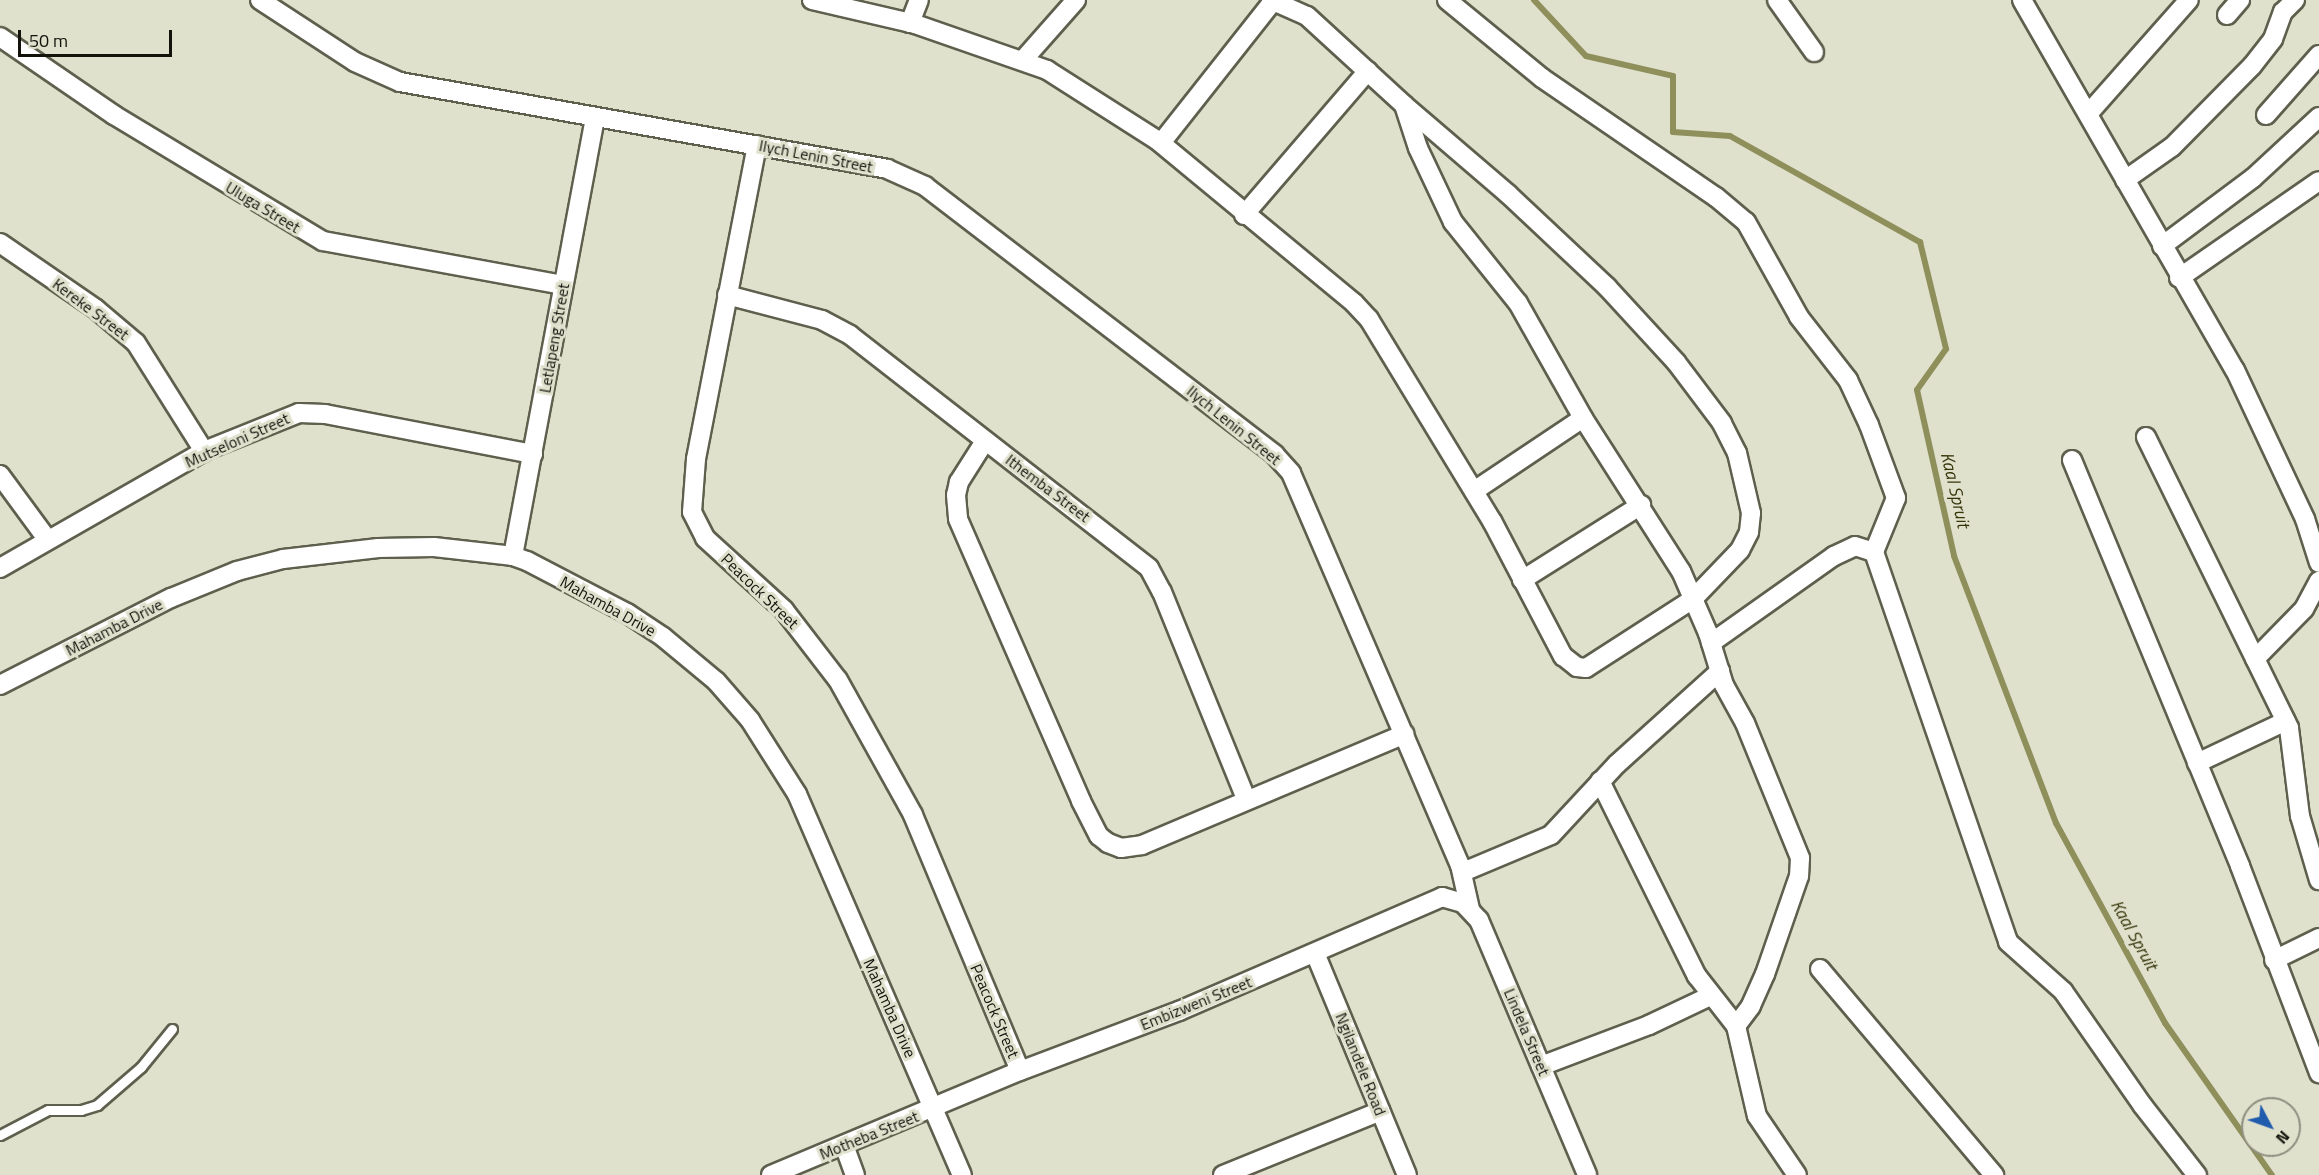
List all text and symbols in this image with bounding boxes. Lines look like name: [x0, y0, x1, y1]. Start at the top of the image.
scale bar: [21, 18, 176, 56]
text: 50 m: [29, 27, 68, 54]
street label: Ilych Lenin Street: [758, 136, 874, 176]
street label: Uluga Street: [222, 177, 304, 237]
street label: Kereke Street: [49, 274, 133, 344]
street label: Letlapeng Street: [535, 282, 573, 394]
street label: Ilych Lenin Street: [1183, 381, 1285, 469]
street label: Mutseloni Street: [182, 408, 292, 472]
street label: Ithemba Street: [1002, 450, 1094, 526]
water label: Kaal Spruit: [1936, 450, 1974, 530]
street label: Peacock Street: [717, 549, 803, 633]
street label: Mahamba Drive: [557, 572, 659, 640]
street label: Mahamba Drive: [62, 594, 166, 660]
water label: Kaal Spruit: [2106, 896, 2162, 974]
street label: Mahamba Drive: [860, 956, 920, 1060]
street label: Peacock Street: [967, 961, 1023, 1061]
street label: Embizweni Street: [1137, 972, 1255, 1034]
street label: Lindela Street: [1500, 986, 1554, 1078]
street label: Ngilandele Road: [1332, 1010, 1390, 1118]
north arrow: [2241, 1097, 2301, 1157]
street label: Motheba Street: [817, 1106, 921, 1164]
text: N: [2270, 1125, 2296, 1150]

